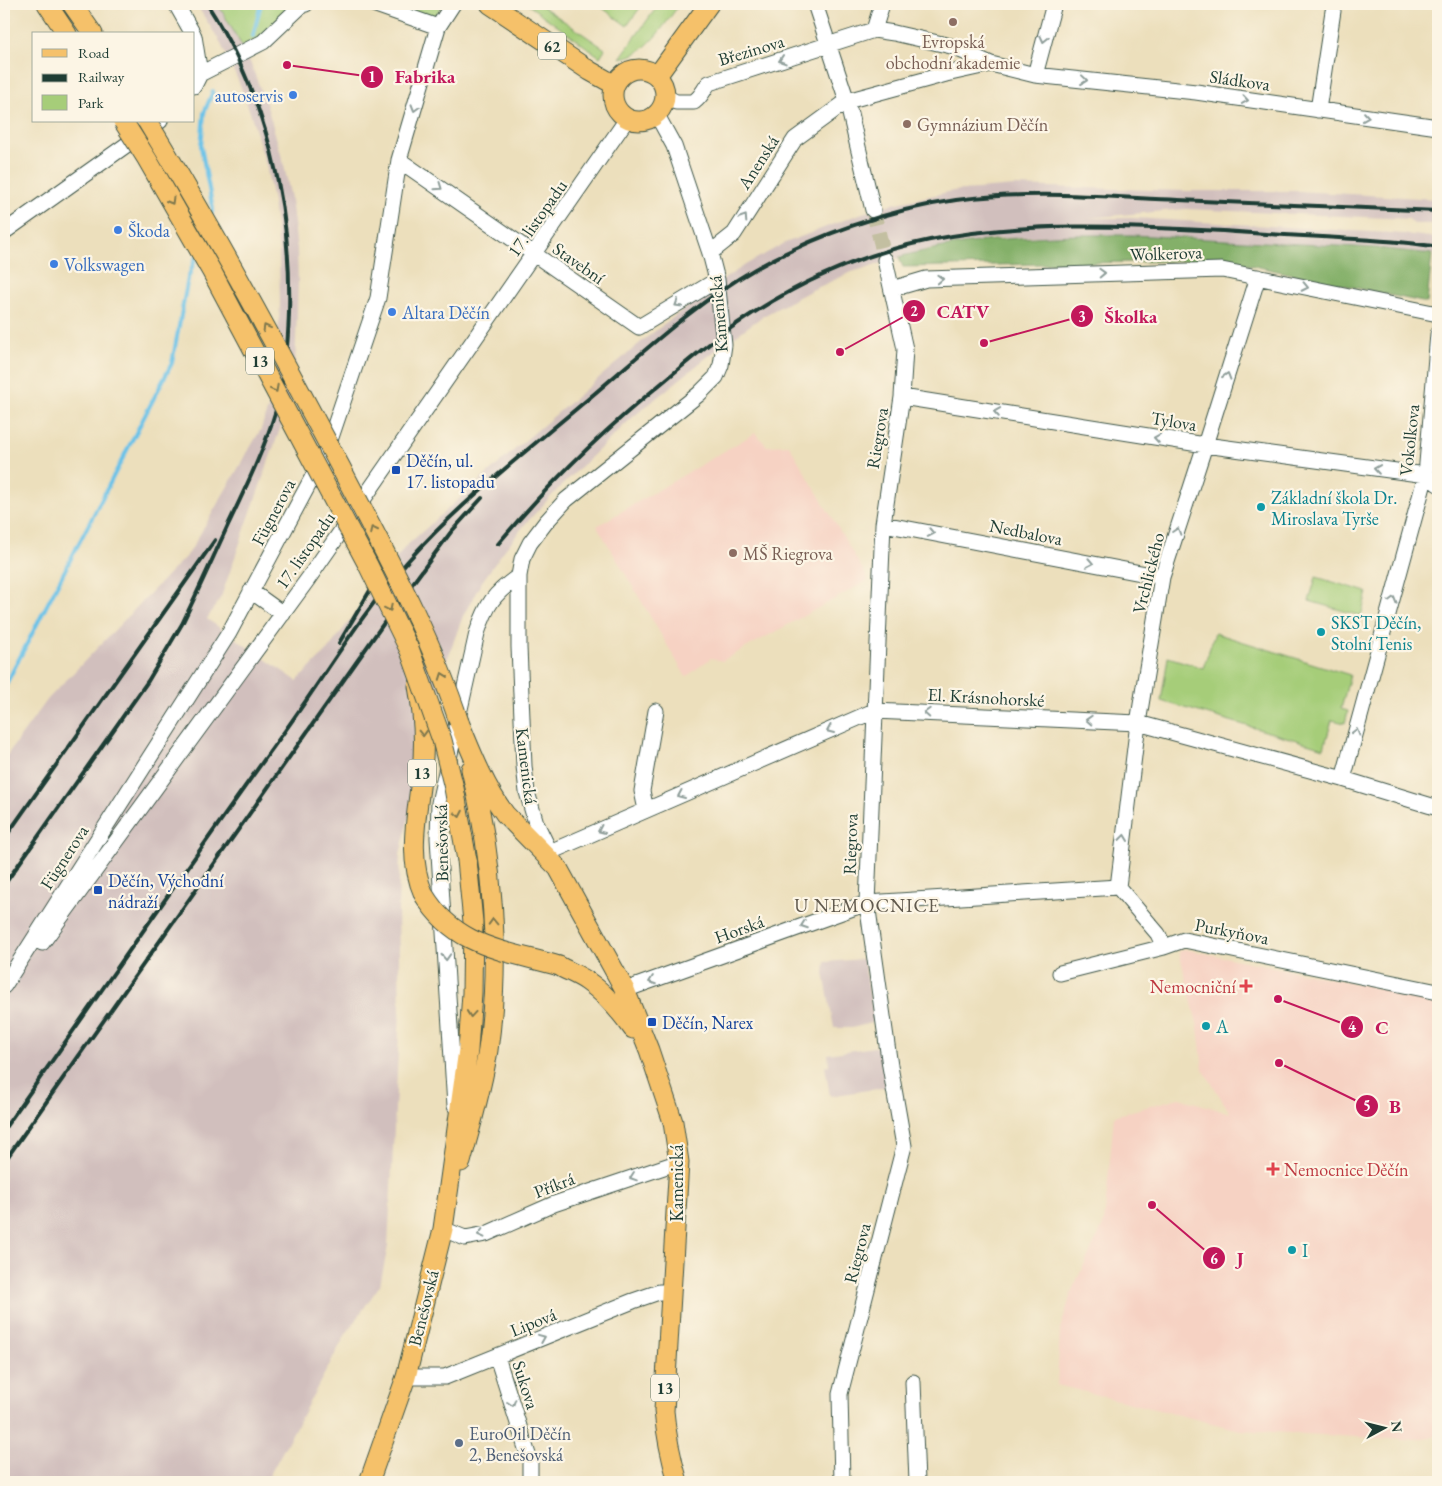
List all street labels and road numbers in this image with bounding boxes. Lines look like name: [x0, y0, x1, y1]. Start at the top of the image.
street label: Březinova: [715, 29, 788, 71]
road number: 62: [538, 32, 566, 59]
street label: Sládkova: [1208, 64, 1273, 96]
street label: Anenská: [731, 130, 784, 194]
street label: 17. listopadu: [502, 175, 572, 261]
street label: Stavební: [548, 237, 610, 290]
street label: Wolkerova: [1129, 240, 1203, 266]
street label: Kamenická: [703, 274, 733, 354]
road number: 13: [246, 348, 274, 374]
street label: Vokolkova: [1394, 402, 1424, 477]
street label: Riegrova: [861, 405, 893, 470]
street label: Tylova: [1150, 406, 1199, 436]
street label: Fügnerova: [246, 474, 301, 549]
street label: 17. listopadu: [270, 507, 340, 593]
street label: Nedbalova: [987, 514, 1065, 551]
street label: Vrchlického: [1127, 530, 1169, 616]
street label: El. Krásnohorské: [927, 682, 1045, 712]
street label: Kamenická: [511, 726, 543, 807]
road number: 13: [408, 760, 436, 786]
street label: Benešovská: [429, 803, 453, 882]
street label: Riegrova: [837, 812, 863, 875]
street label: Fügnerova: [35, 820, 94, 894]
street label: Horská: [711, 909, 768, 949]
street label: Purkyňova: [1193, 913, 1272, 950]
street label: Kamenická: [665, 1144, 688, 1222]
street label: Příkrá: [530, 1166, 578, 1203]
street label: Riegrova: [838, 1220, 876, 1286]
street label: Benešovská: [402, 1267, 444, 1349]
street label: Lipová: [507, 1302, 560, 1342]
street label: Sukova: [507, 1358, 545, 1413]
road number: 13: [651, 1375, 679, 1402]

